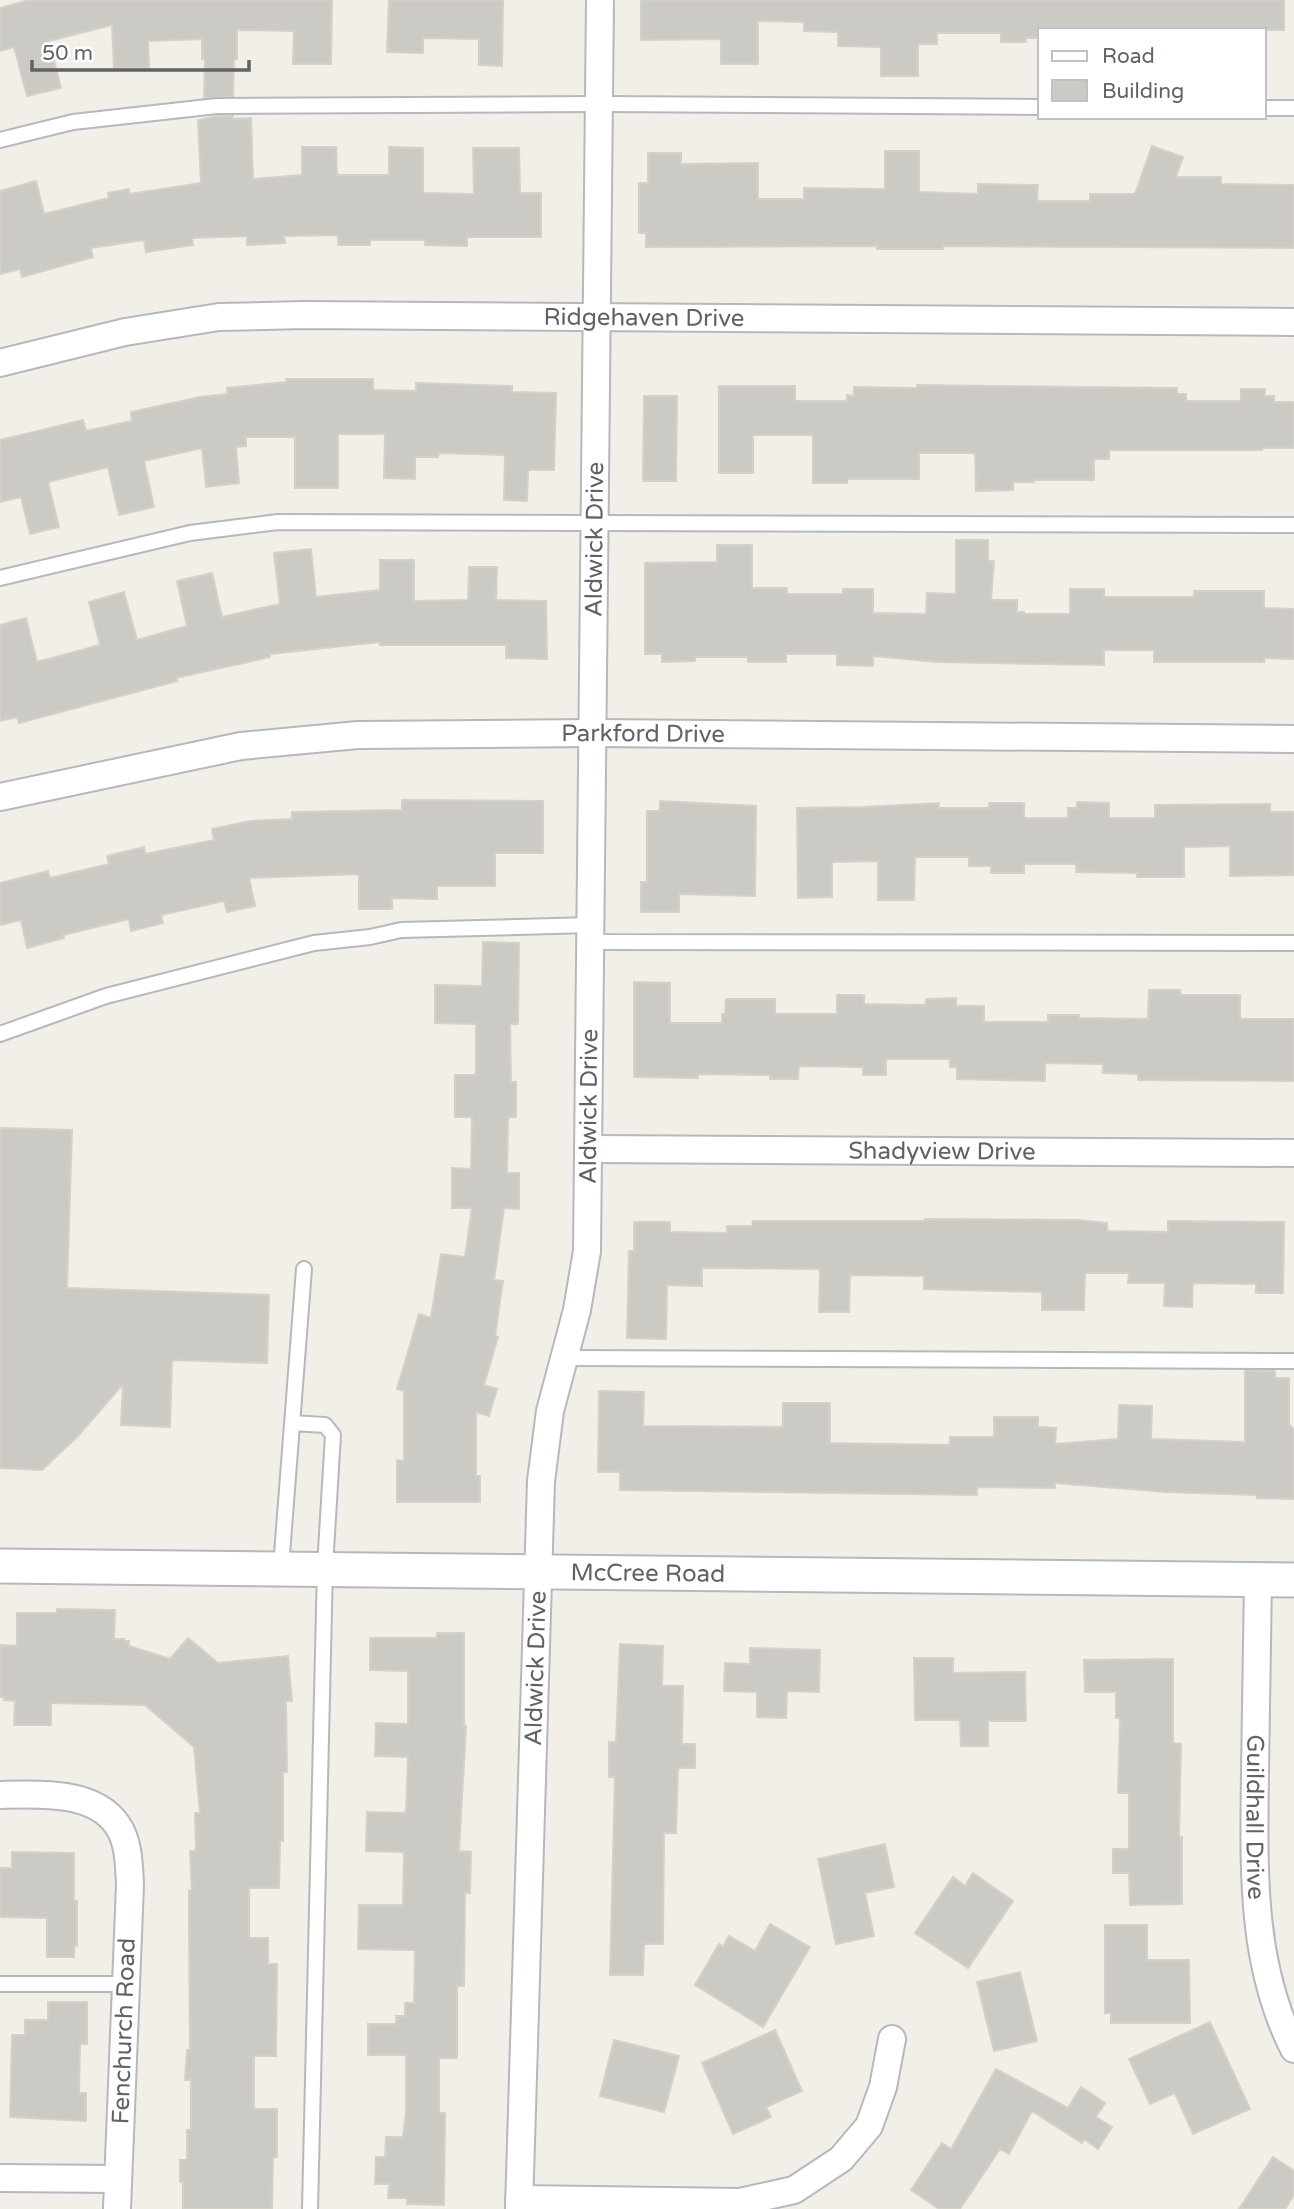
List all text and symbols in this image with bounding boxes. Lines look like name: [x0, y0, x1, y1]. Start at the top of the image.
scale bar: [32, 28, 248, 72]
legend: [1038, 28, 1266, 119]
text: 50 m: [42, 41, 93, 66]
text: Road: [1102, 44, 1155, 69]
text: Building: [1102, 79, 1184, 104]
street label: Ridgehaven Drive: [543, 302, 745, 333]
street label: Aldwick Drive: [579, 462, 610, 617]
street label: Parkford Drive: [561, 718, 725, 749]
street label: Aldwick Drive: [573, 1029, 604, 1184]
street label: Shadyview Drive: [848, 1136, 1036, 1166]
street label: McCree Road: [571, 1558, 725, 1588]
street label: Aldwick Drive: [519, 1590, 552, 1746]
street label: Guildhall Drive: [1240, 1734, 1271, 1901]
street label: Fenchurch Road: [106, 1937, 142, 2125]

